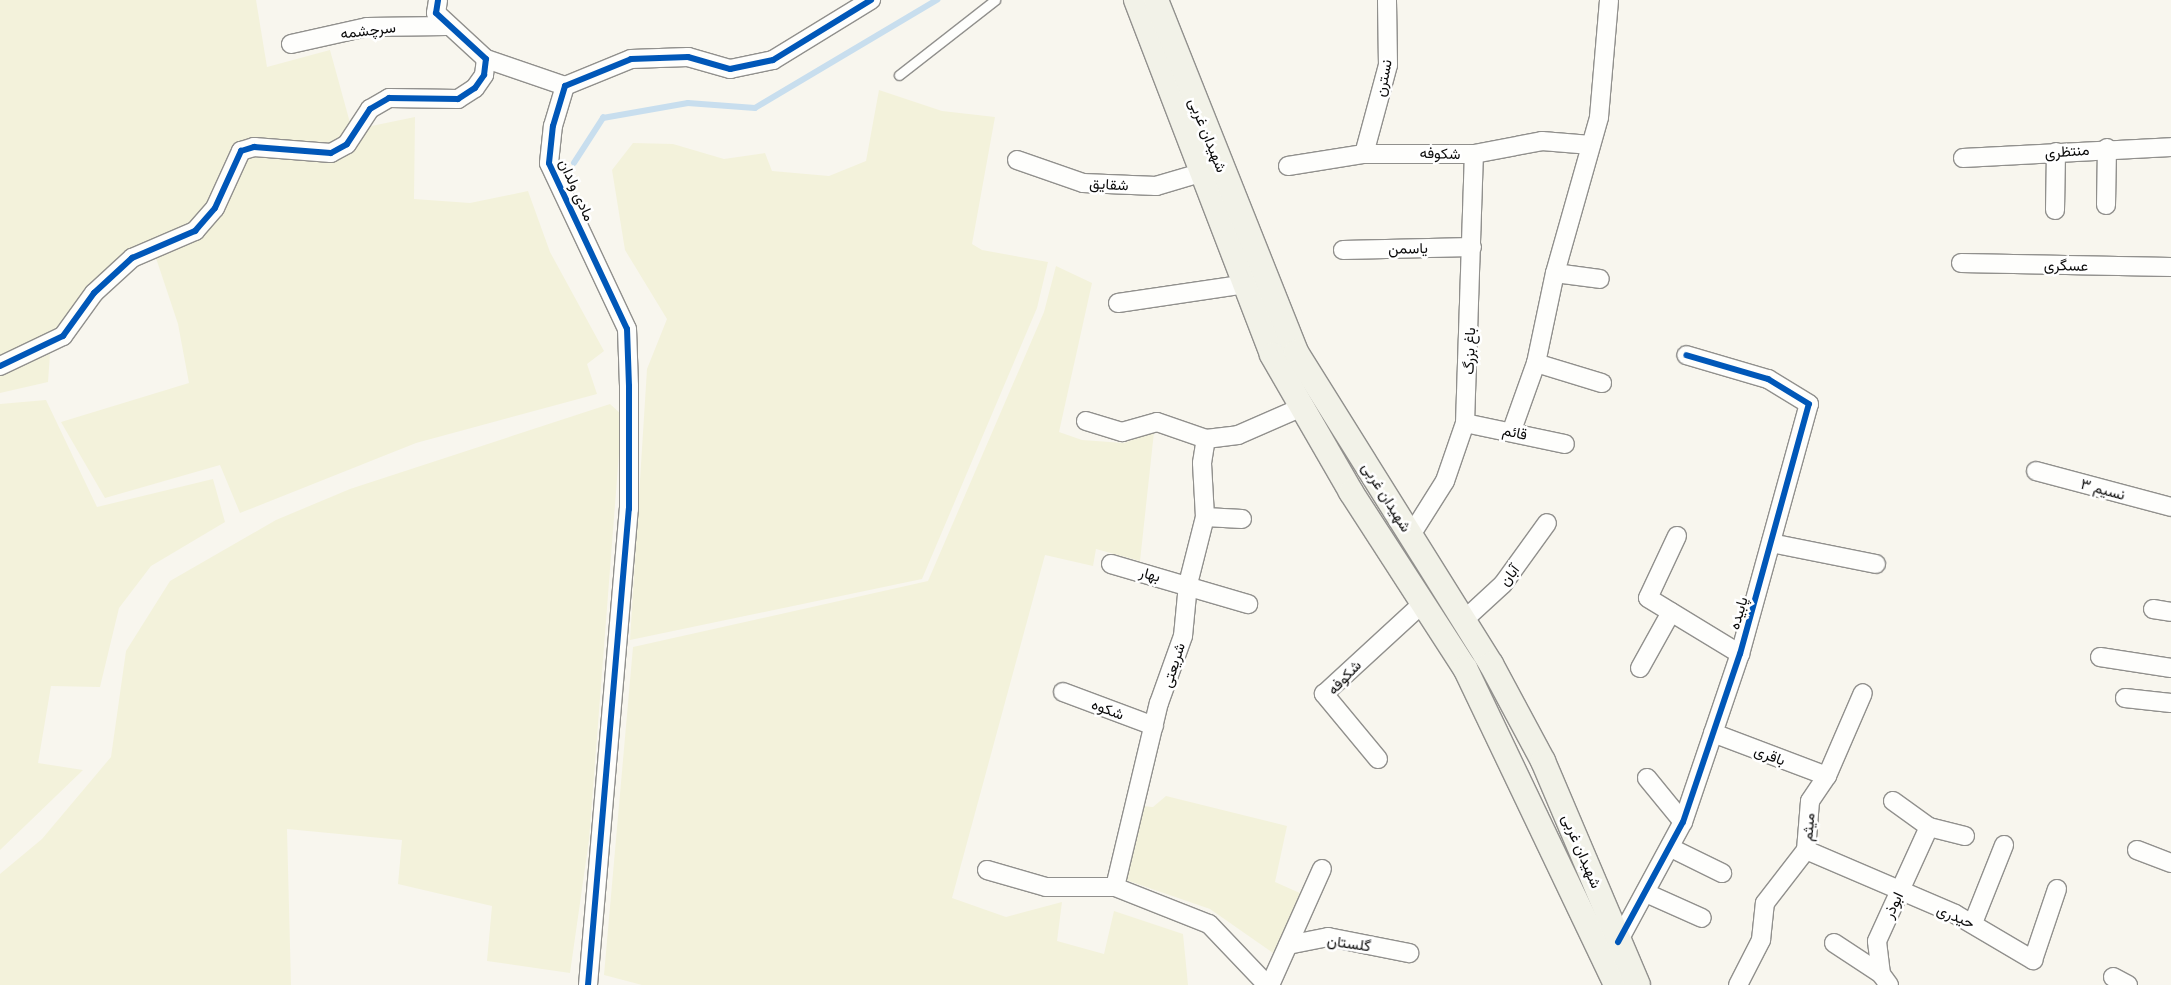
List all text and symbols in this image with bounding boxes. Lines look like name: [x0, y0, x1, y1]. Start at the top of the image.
street label: سرچشمه: [339, 18, 397, 42]
street label: نسترن: [1371, 58, 1395, 98]
street label: شهیدان غربی: [1185, 95, 1231, 175]
street label: منتظری: [2044, 140, 2090, 162]
street label: شکوفه: [1419, 143, 1461, 163]
street label: مادی ولدان: [555, 156, 599, 224]
street label: شقایق: [1089, 174, 1129, 194]
street label: یاسمن: [1388, 239, 1428, 257]
street label: عسگری: [2044, 256, 2088, 274]
street label: باغ بزرگ: [1459, 327, 1479, 375]
street label: قائم: [1501, 421, 1529, 443]
street label: شهیدان غربی: [1359, 459, 1415, 535]
street label: نسیم ۳: [2079, 474, 2127, 504]
street label: آبان: [1495, 561, 1523, 589]
street label: بهار: [1138, 563, 1162, 585]
street label: پابیده: [1725, 594, 1751, 632]
street label: شریعتی: [1157, 640, 1189, 690]
street label: شکوفه: [1323, 656, 1365, 698]
street label: شکوه: [1089, 695, 1127, 723]
street label: باقری: [1752, 741, 1788, 769]
street label: شهیدان غربی: [1558, 811, 1606, 891]
street label: میثم: [1798, 812, 1818, 842]
street label: ابوذر: [1879, 889, 1907, 921]
street label: حیدری: [1934, 900, 1978, 932]
street label: گلستان: [1326, 931, 1372, 955]

